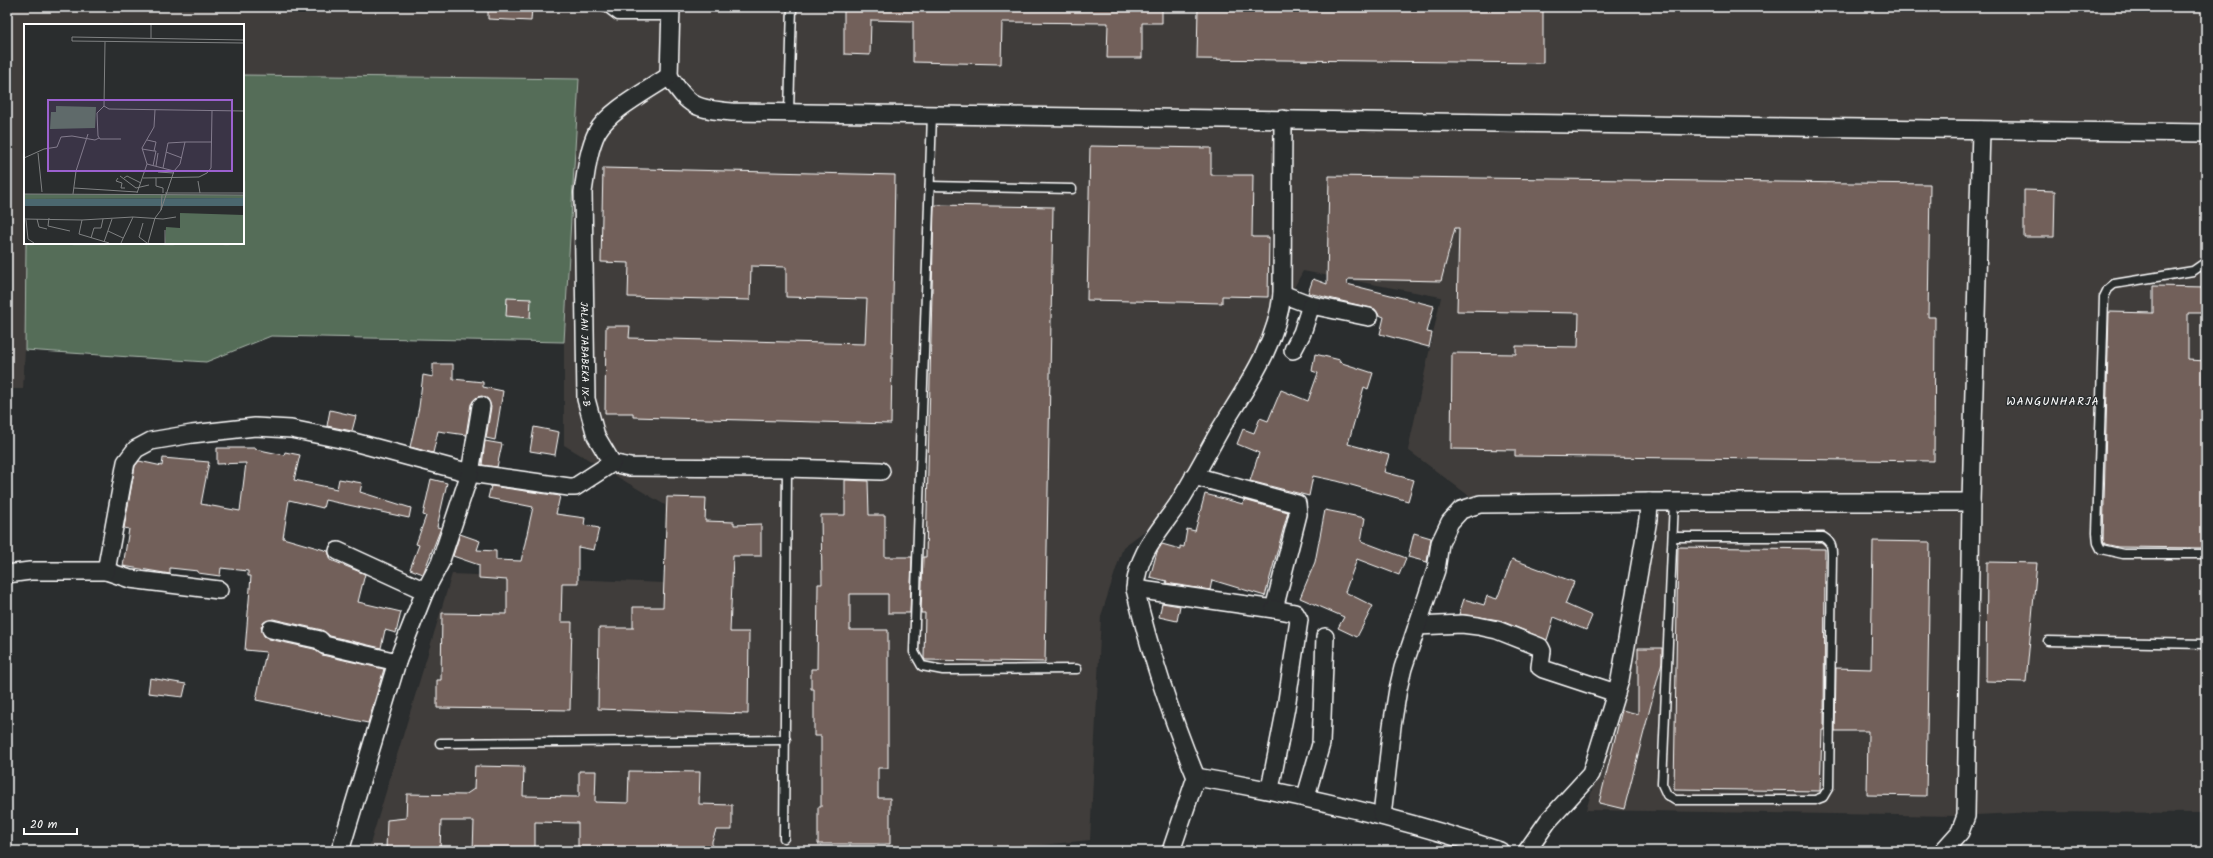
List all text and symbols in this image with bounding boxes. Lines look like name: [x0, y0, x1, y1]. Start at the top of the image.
inset map: [24, 24, 244, 244]
street label: JALAN JABABEKA IX-B: [576, 302, 595, 409]
district label: WANGUNHARJA: [2006, 392, 2100, 411]
scale bar: [24, 810, 77, 836]
text: 20 m: [30, 815, 58, 834]

